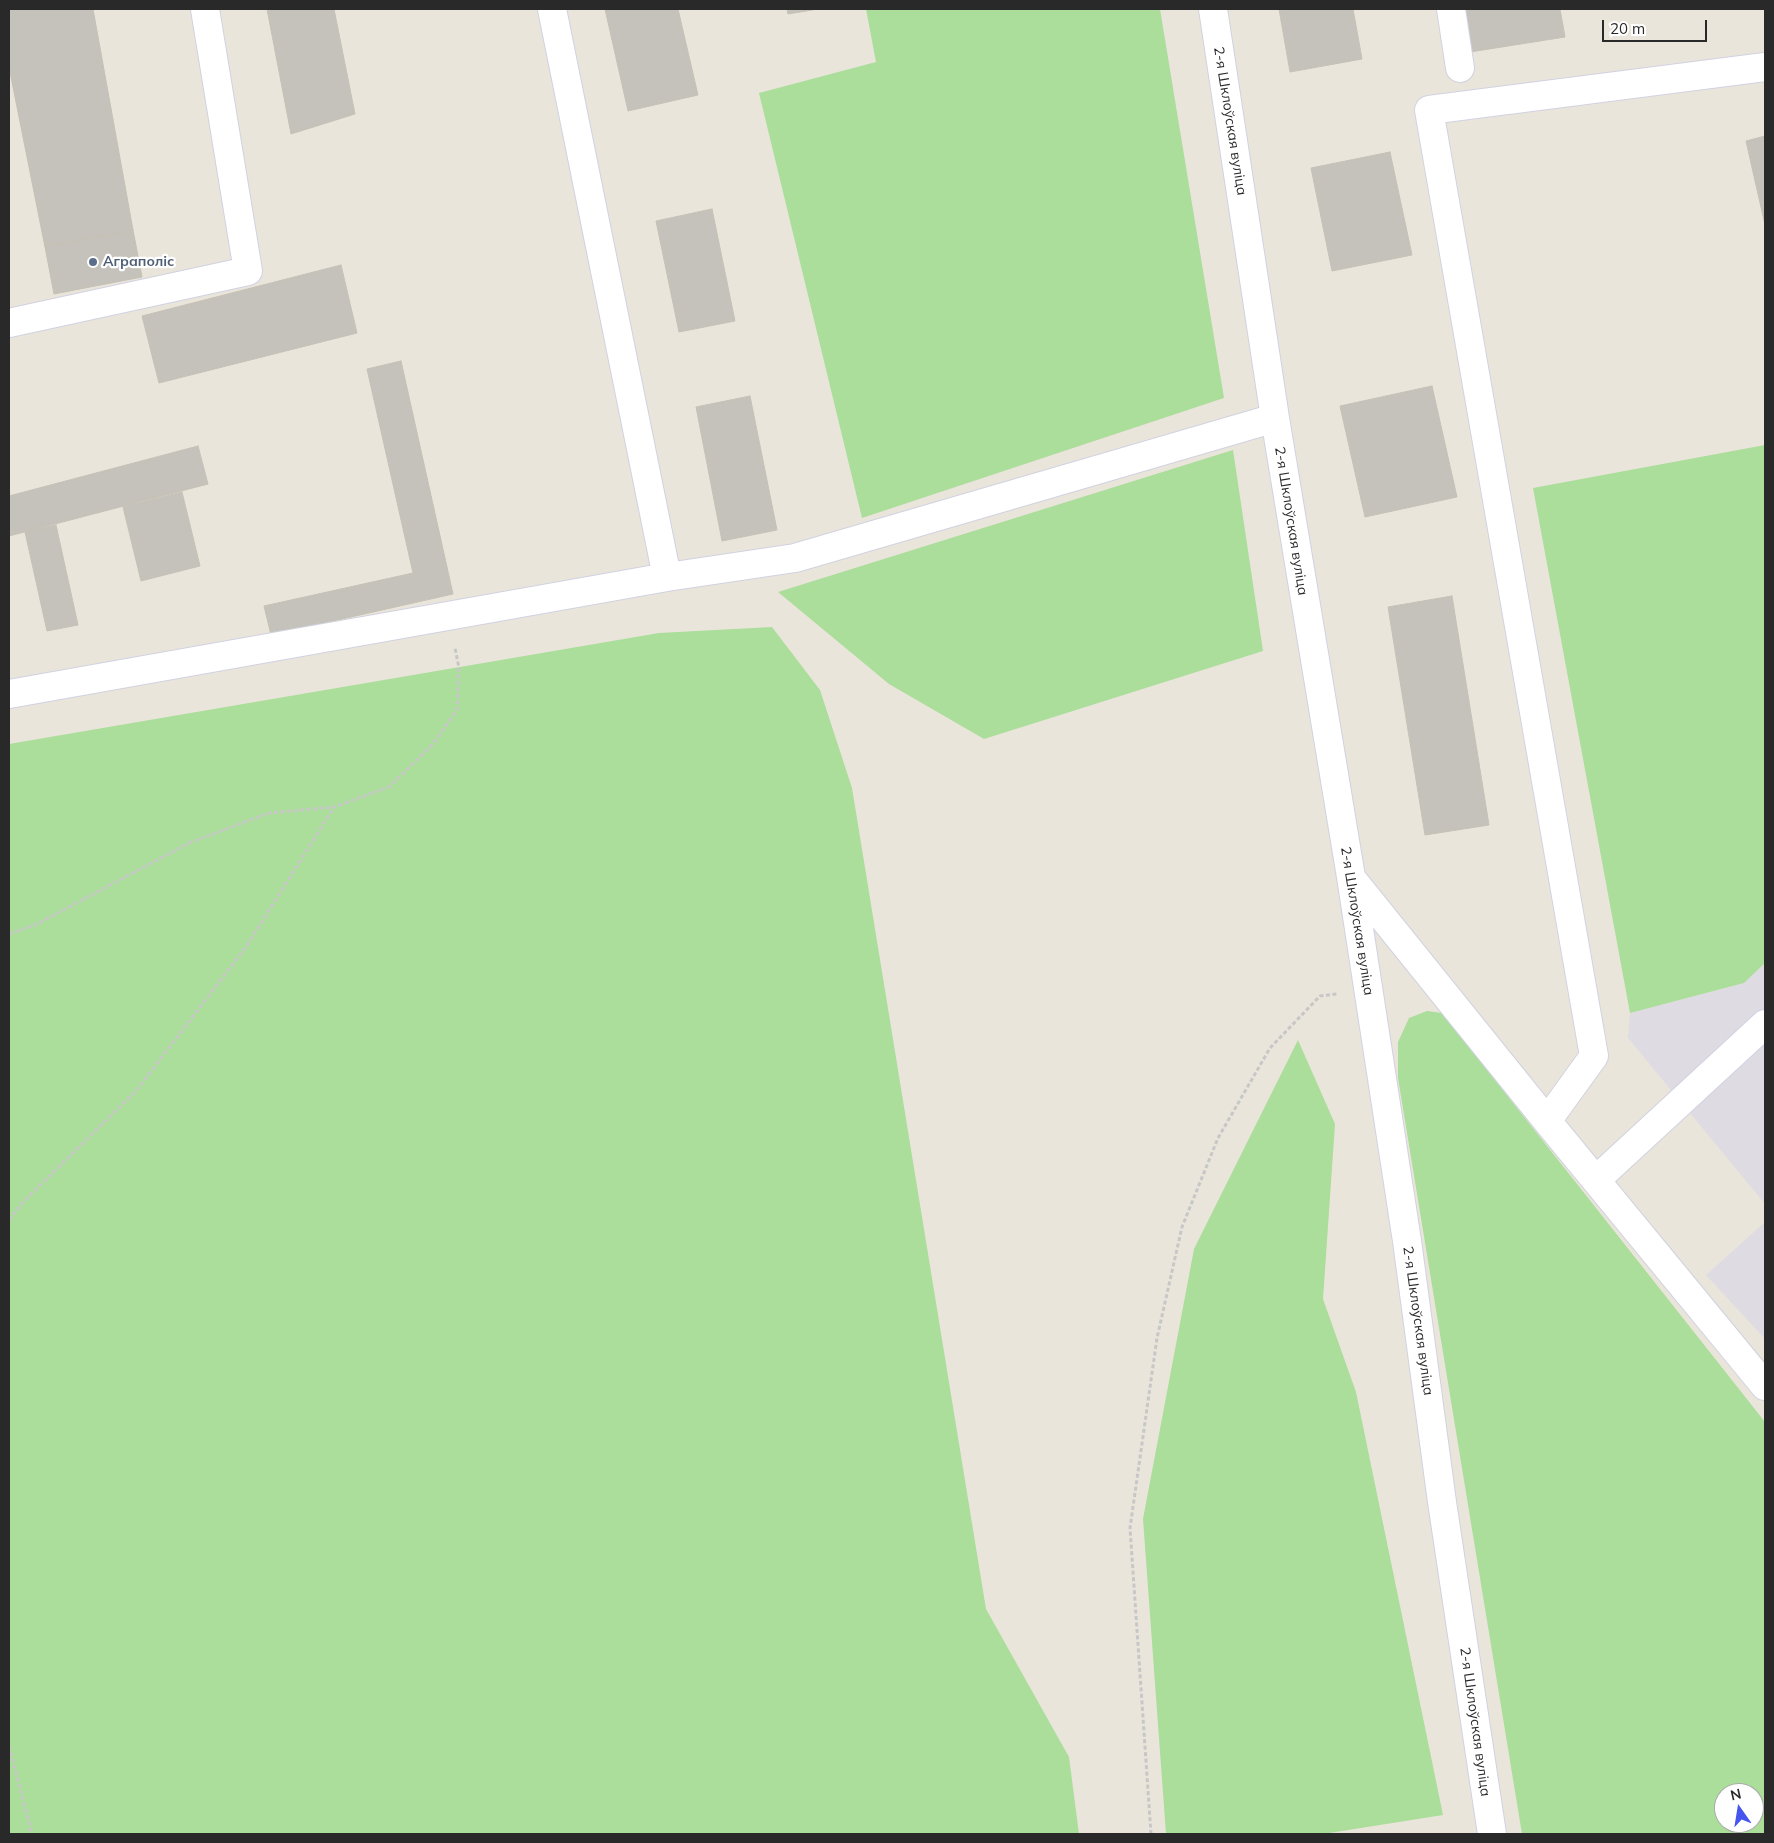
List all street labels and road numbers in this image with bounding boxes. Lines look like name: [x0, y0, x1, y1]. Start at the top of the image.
street label: 2-я Шклоўская вуліца: [1210, 45, 1250, 197]
street label: 2-я Шклоўская вуліца: [1271, 445, 1311, 597]
street label: 2-я Шклоўская вуліца: [1337, 845, 1377, 997]
street label: 2-я Шклоўская вуліца: [1399, 1245, 1437, 1397]
street label: 2-я Шклоўская вуліца: [1456, 1646, 1494, 1798]

